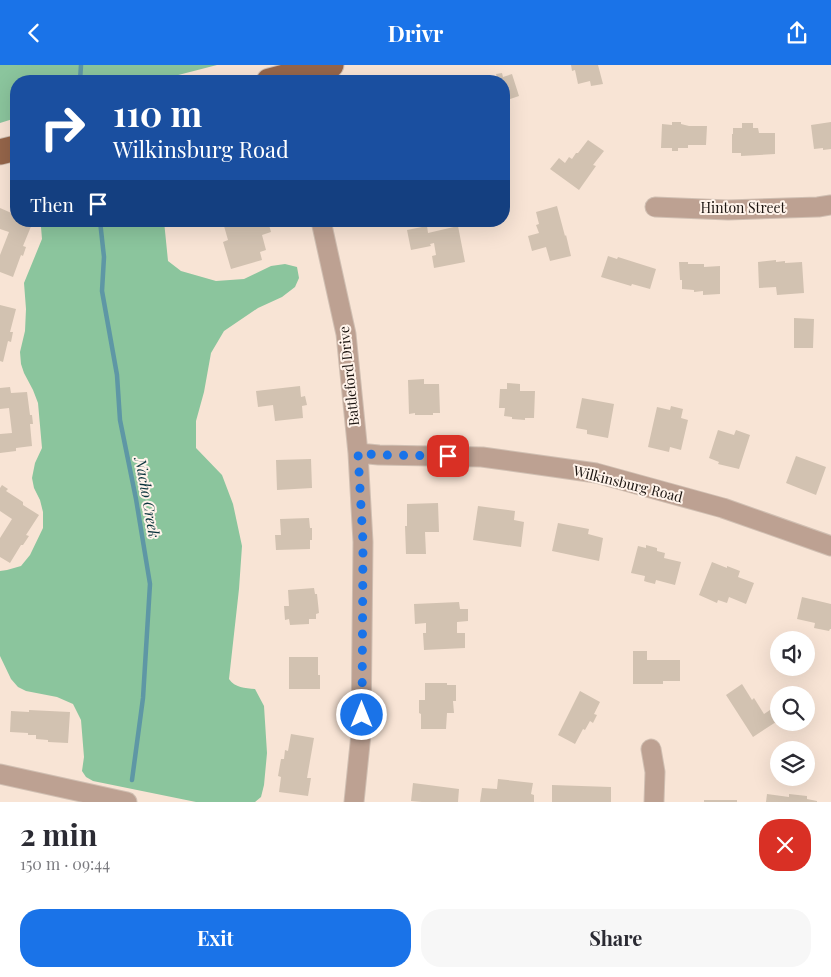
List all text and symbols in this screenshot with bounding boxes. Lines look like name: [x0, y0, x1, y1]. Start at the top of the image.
text: Drivr: [388, 18, 443, 48]
icon: back: [20, 19, 48, 47]
icon: share: [783, 19, 811, 47]
text: 110 m: [113, 89, 202, 136]
icon: right: [30, 95, 95, 160]
text: Wilkinsburg Road: [113, 134, 289, 164]
icon: arrive: [84, 190, 112, 218]
text: Then: [30, 191, 74, 217]
street label: Hinton Street: [700, 198, 787, 217]
street label: Battleford Drive: [334, 325, 363, 427]
pin: [427, 435, 469, 477]
icon: arrive: [434, 442, 462, 470]
water label: Nacho Creek: [131, 454, 165, 540]
street label: Wilkinsburg Road: [571, 461, 685, 506]
map controls: [770, 631, 815, 786]
button: sound: [770, 631, 815, 676]
button: search: [770, 686, 815, 731]
position arrow: [335, 688, 387, 740]
button: layers: [770, 741, 815, 786]
text: 2 min: [20, 814, 97, 854]
button: close: [759, 819, 811, 871]
text: 150 m · 09:44: [20, 853, 110, 874]
button: Exit: [20, 909, 411, 967]
button: Share: [421, 909, 811, 967]

